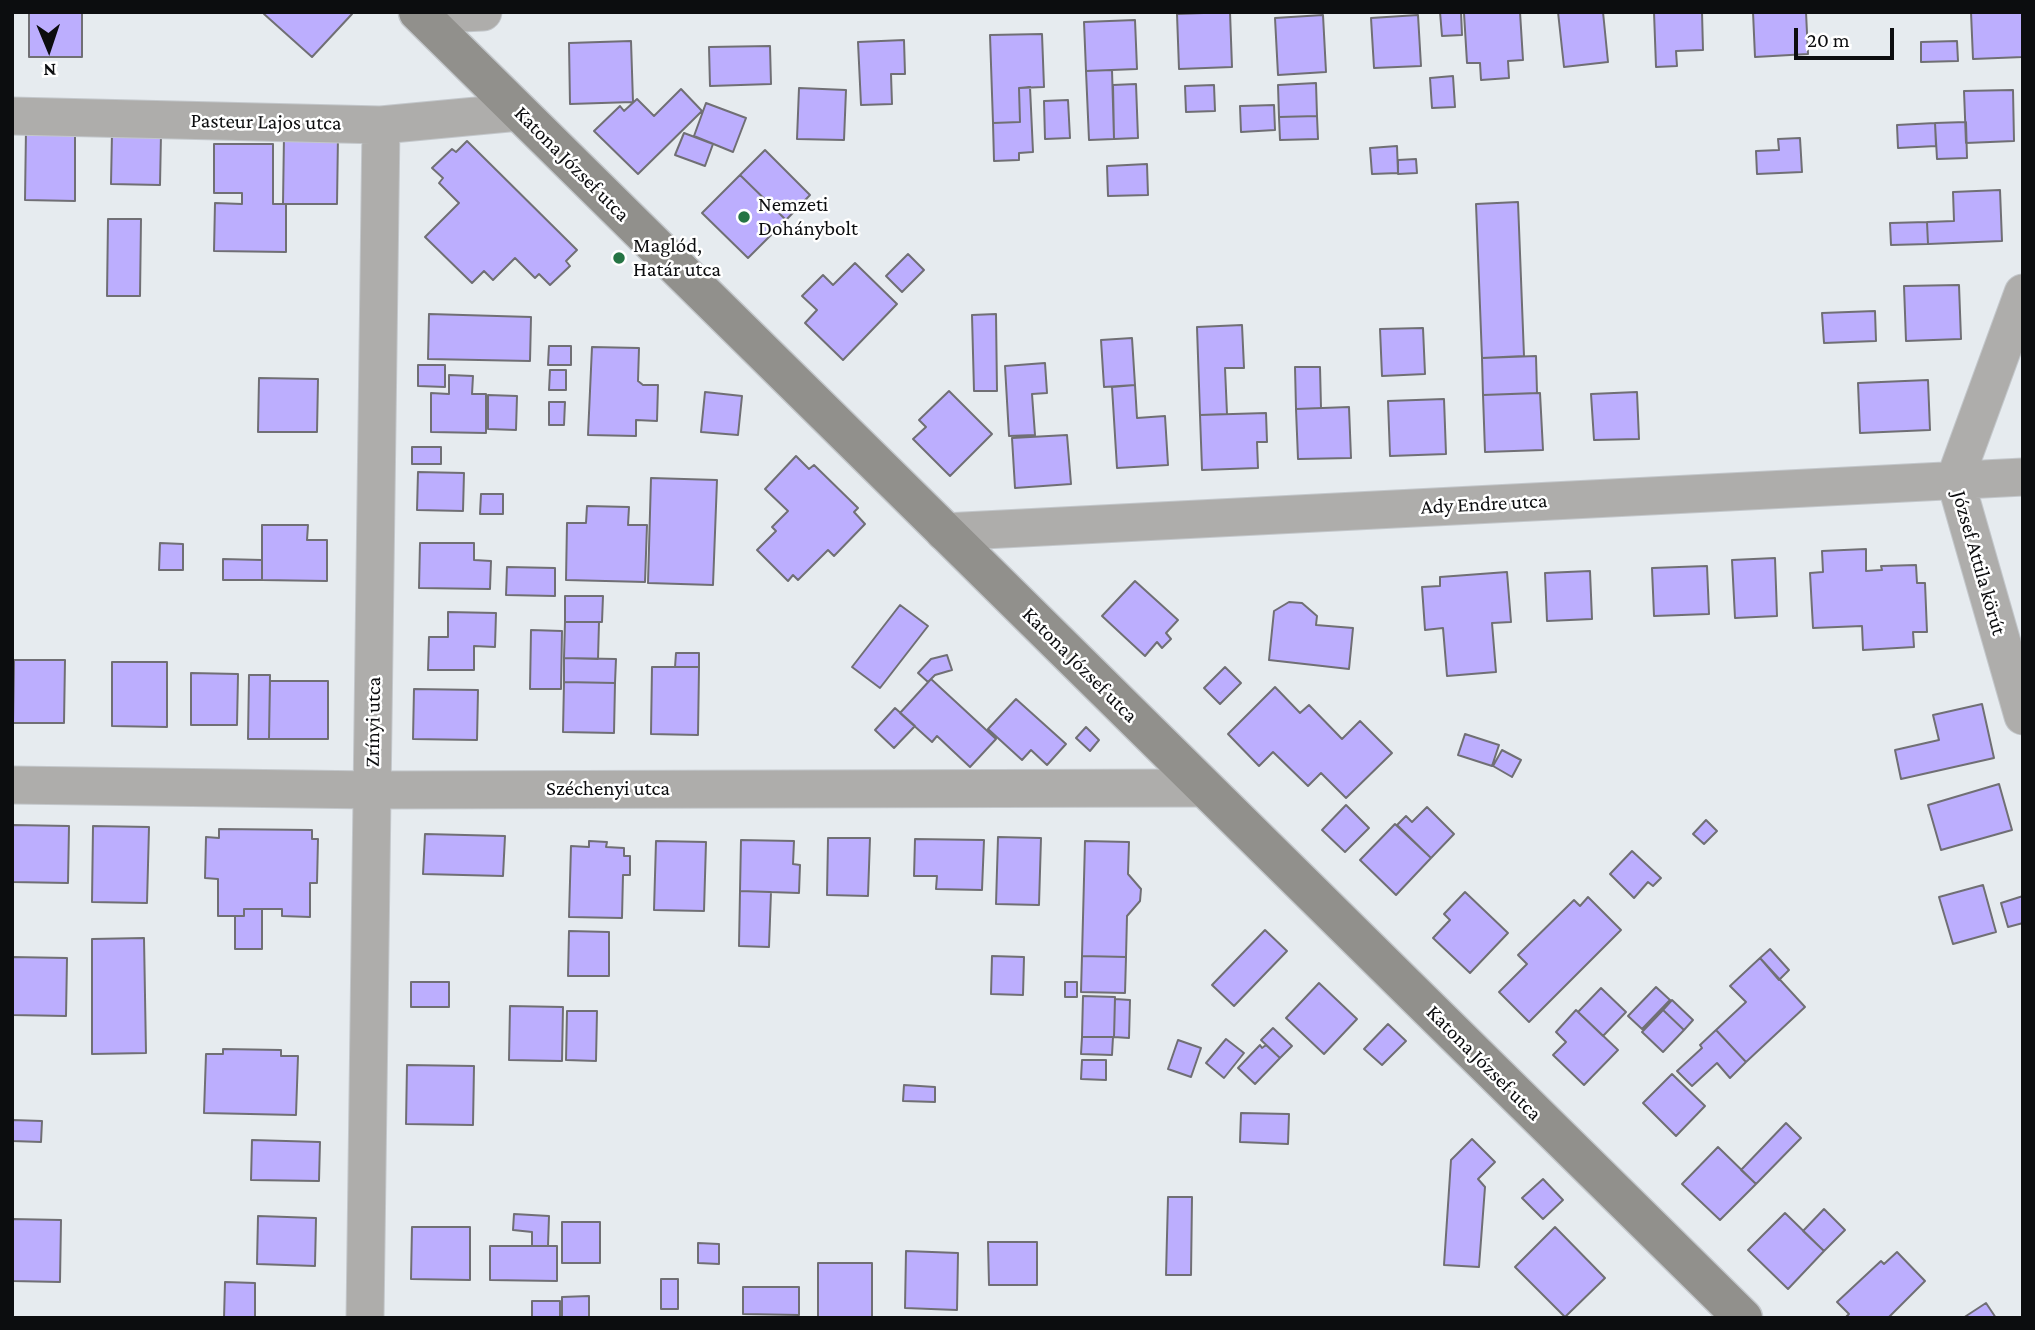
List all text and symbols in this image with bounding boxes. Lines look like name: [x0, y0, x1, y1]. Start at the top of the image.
north arrow: [14, 14, 84, 84]
scale bar: [1797, 14, 1897, 58]
text: 20 m: [1807, 28, 1850, 52]
text: N: [43, 60, 57, 81]
street label: Katona József utca: [509, 101, 635, 227]
street label: Pasteur Lajos utca: [190, 108, 342, 136]
place label: Nemzeti Dohánybolt: [758, 192, 858, 242]
marker: Nemzeti Dohánybolt: [736, 209, 752, 225]
place label: Maglód, Határ utca: [633, 233, 721, 283]
marker: Maglód, Határ utca: [611, 250, 627, 266]
street label: Ady Endre utca: [1420, 488, 1548, 520]
street label: József Attila körút: [1946, 488, 2012, 638]
street label: Katona József utca: [1017, 602, 1143, 728]
street label: Zrínyi utca: [360, 676, 386, 768]
street label: Széchenyi utca: [546, 776, 670, 802]
street label: Katona József utca: [1421, 1000, 1547, 1126]

